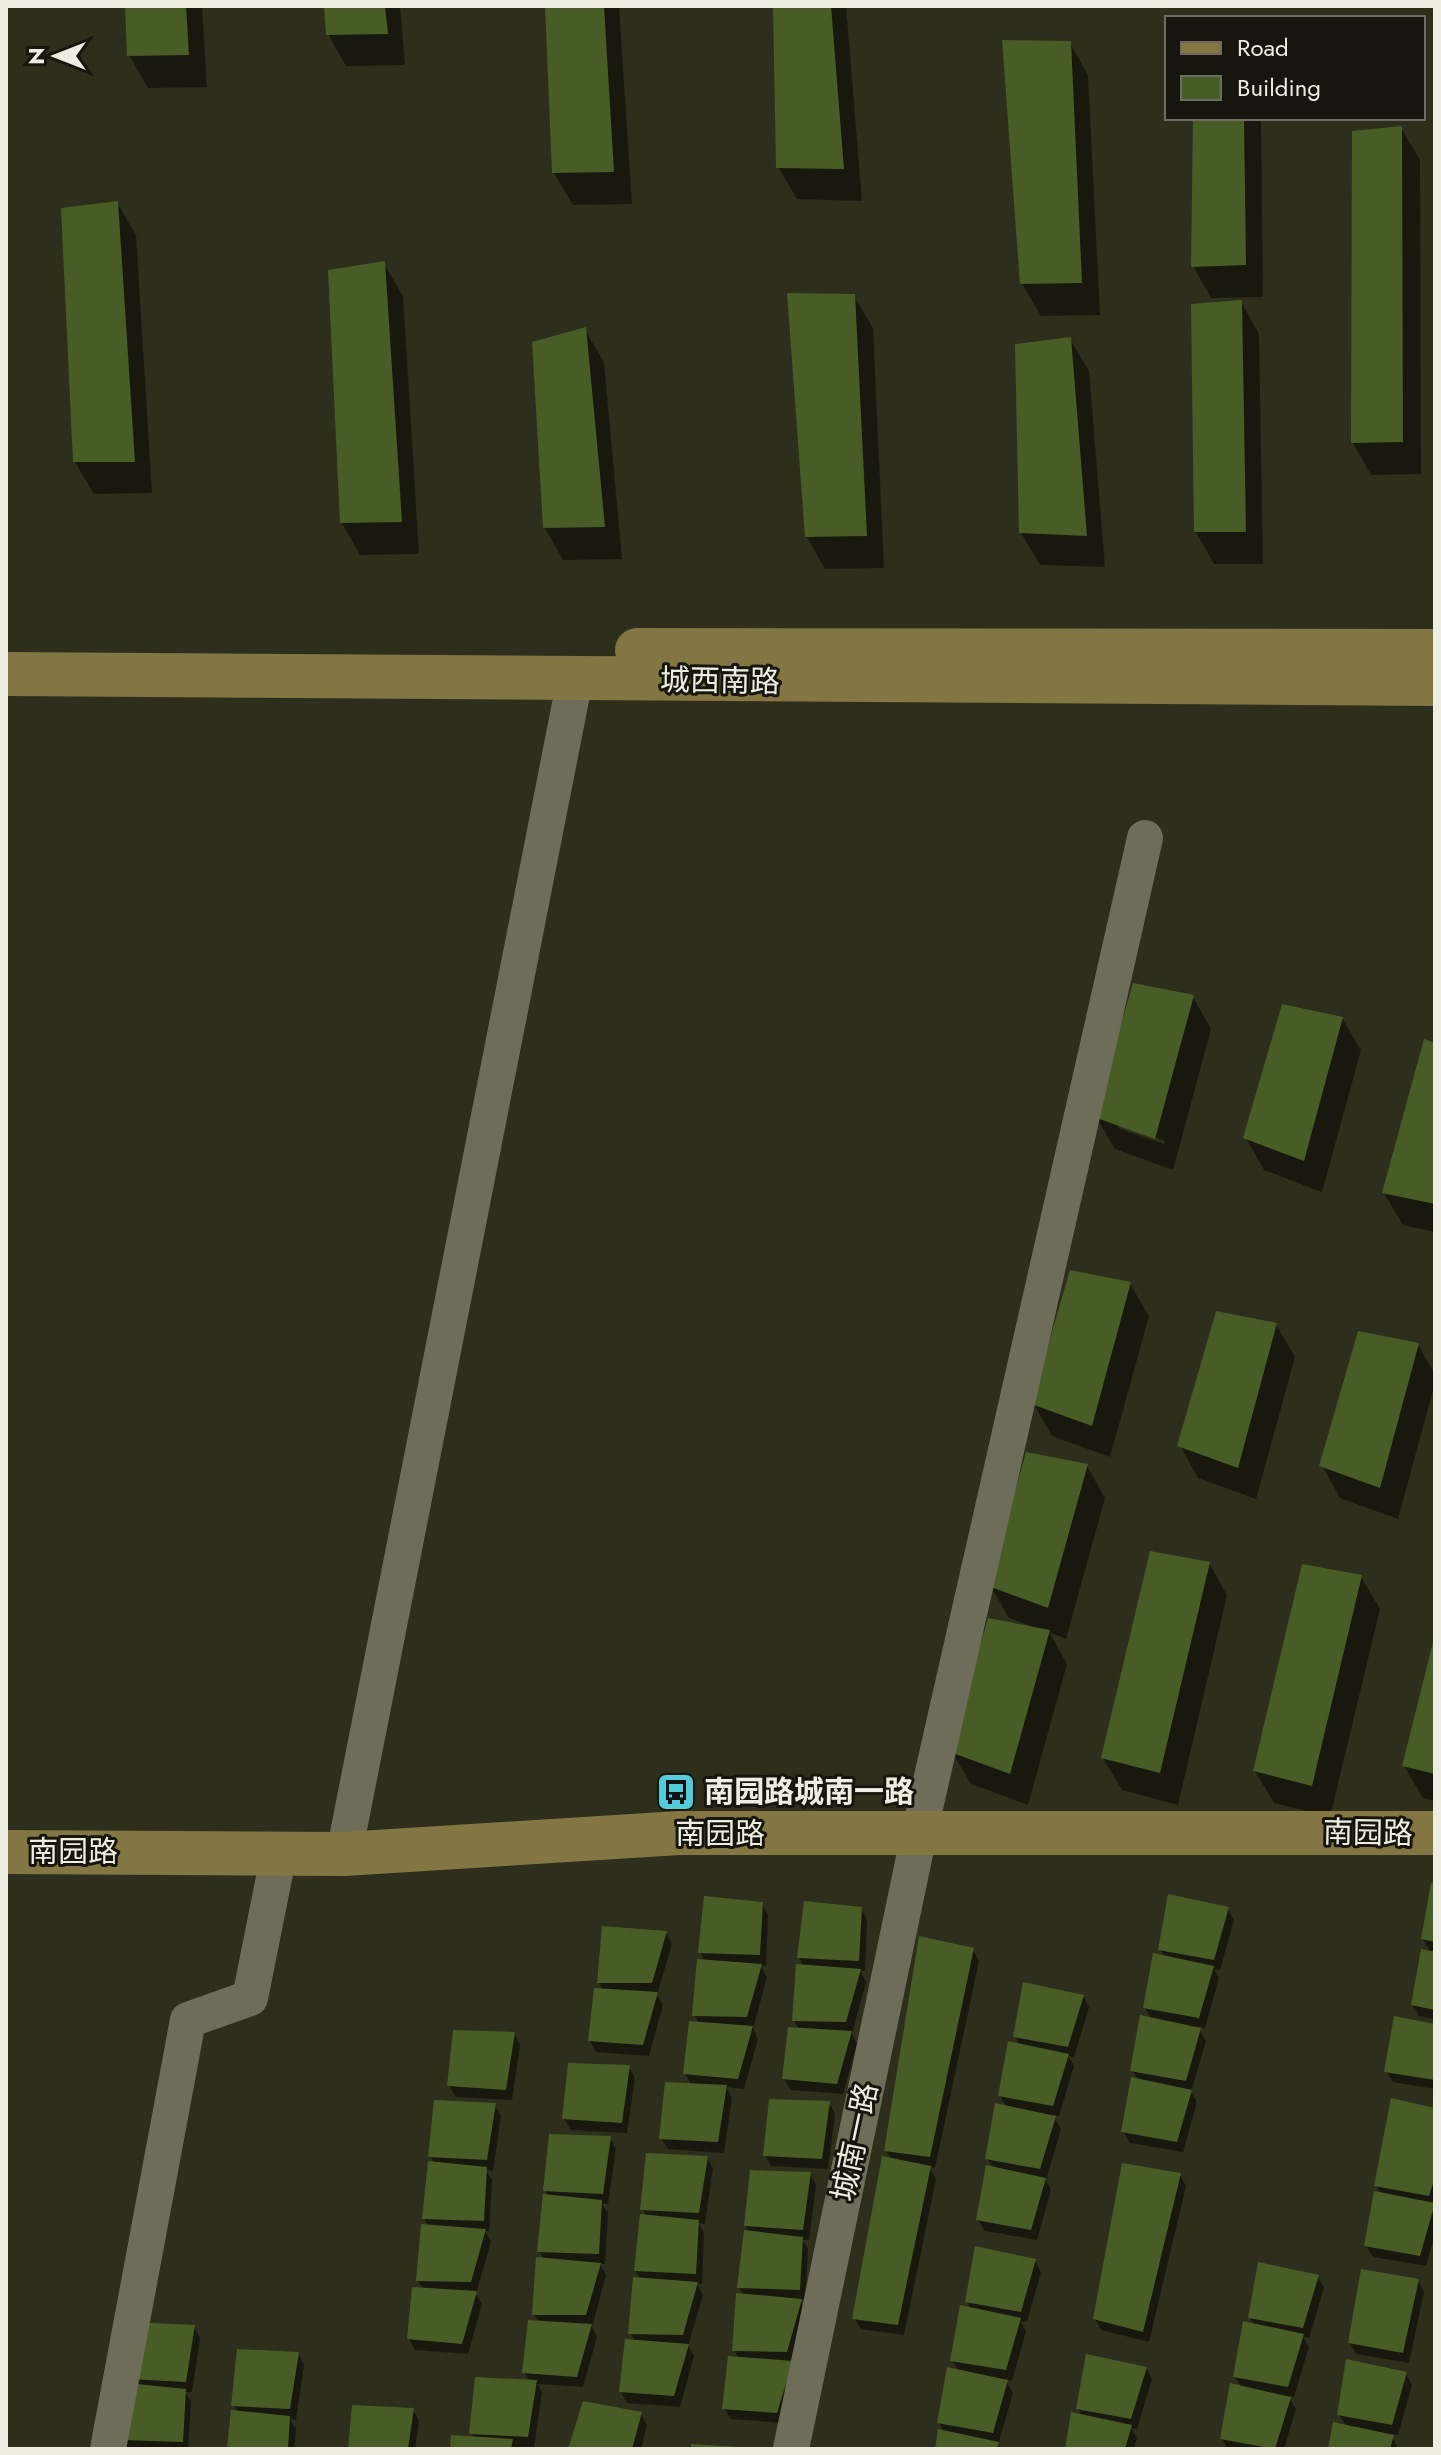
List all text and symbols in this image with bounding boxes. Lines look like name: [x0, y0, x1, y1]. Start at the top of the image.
north arrow: [16, 16, 96, 96]
legend: [1165, 16, 1425, 120]
text: Road: [1237, 30, 1289, 65]
text: N: [20, 47, 52, 65]
text: Building: [1237, 70, 1321, 105]
street label: 城西南路: [660, 658, 780, 703]
place label: 南园路城南一路: [704, 1770, 914, 1813]
bus stop icon: 南园路城南一路: [655, 1771, 697, 1813]
street label: 南园路: [1323, 1810, 1413, 1855]
street label: 南园路: [675, 1812, 765, 1855]
street label: 南园路: [28, 1830, 118, 1873]
street label: 城南一路: [821, 2079, 888, 2205]

